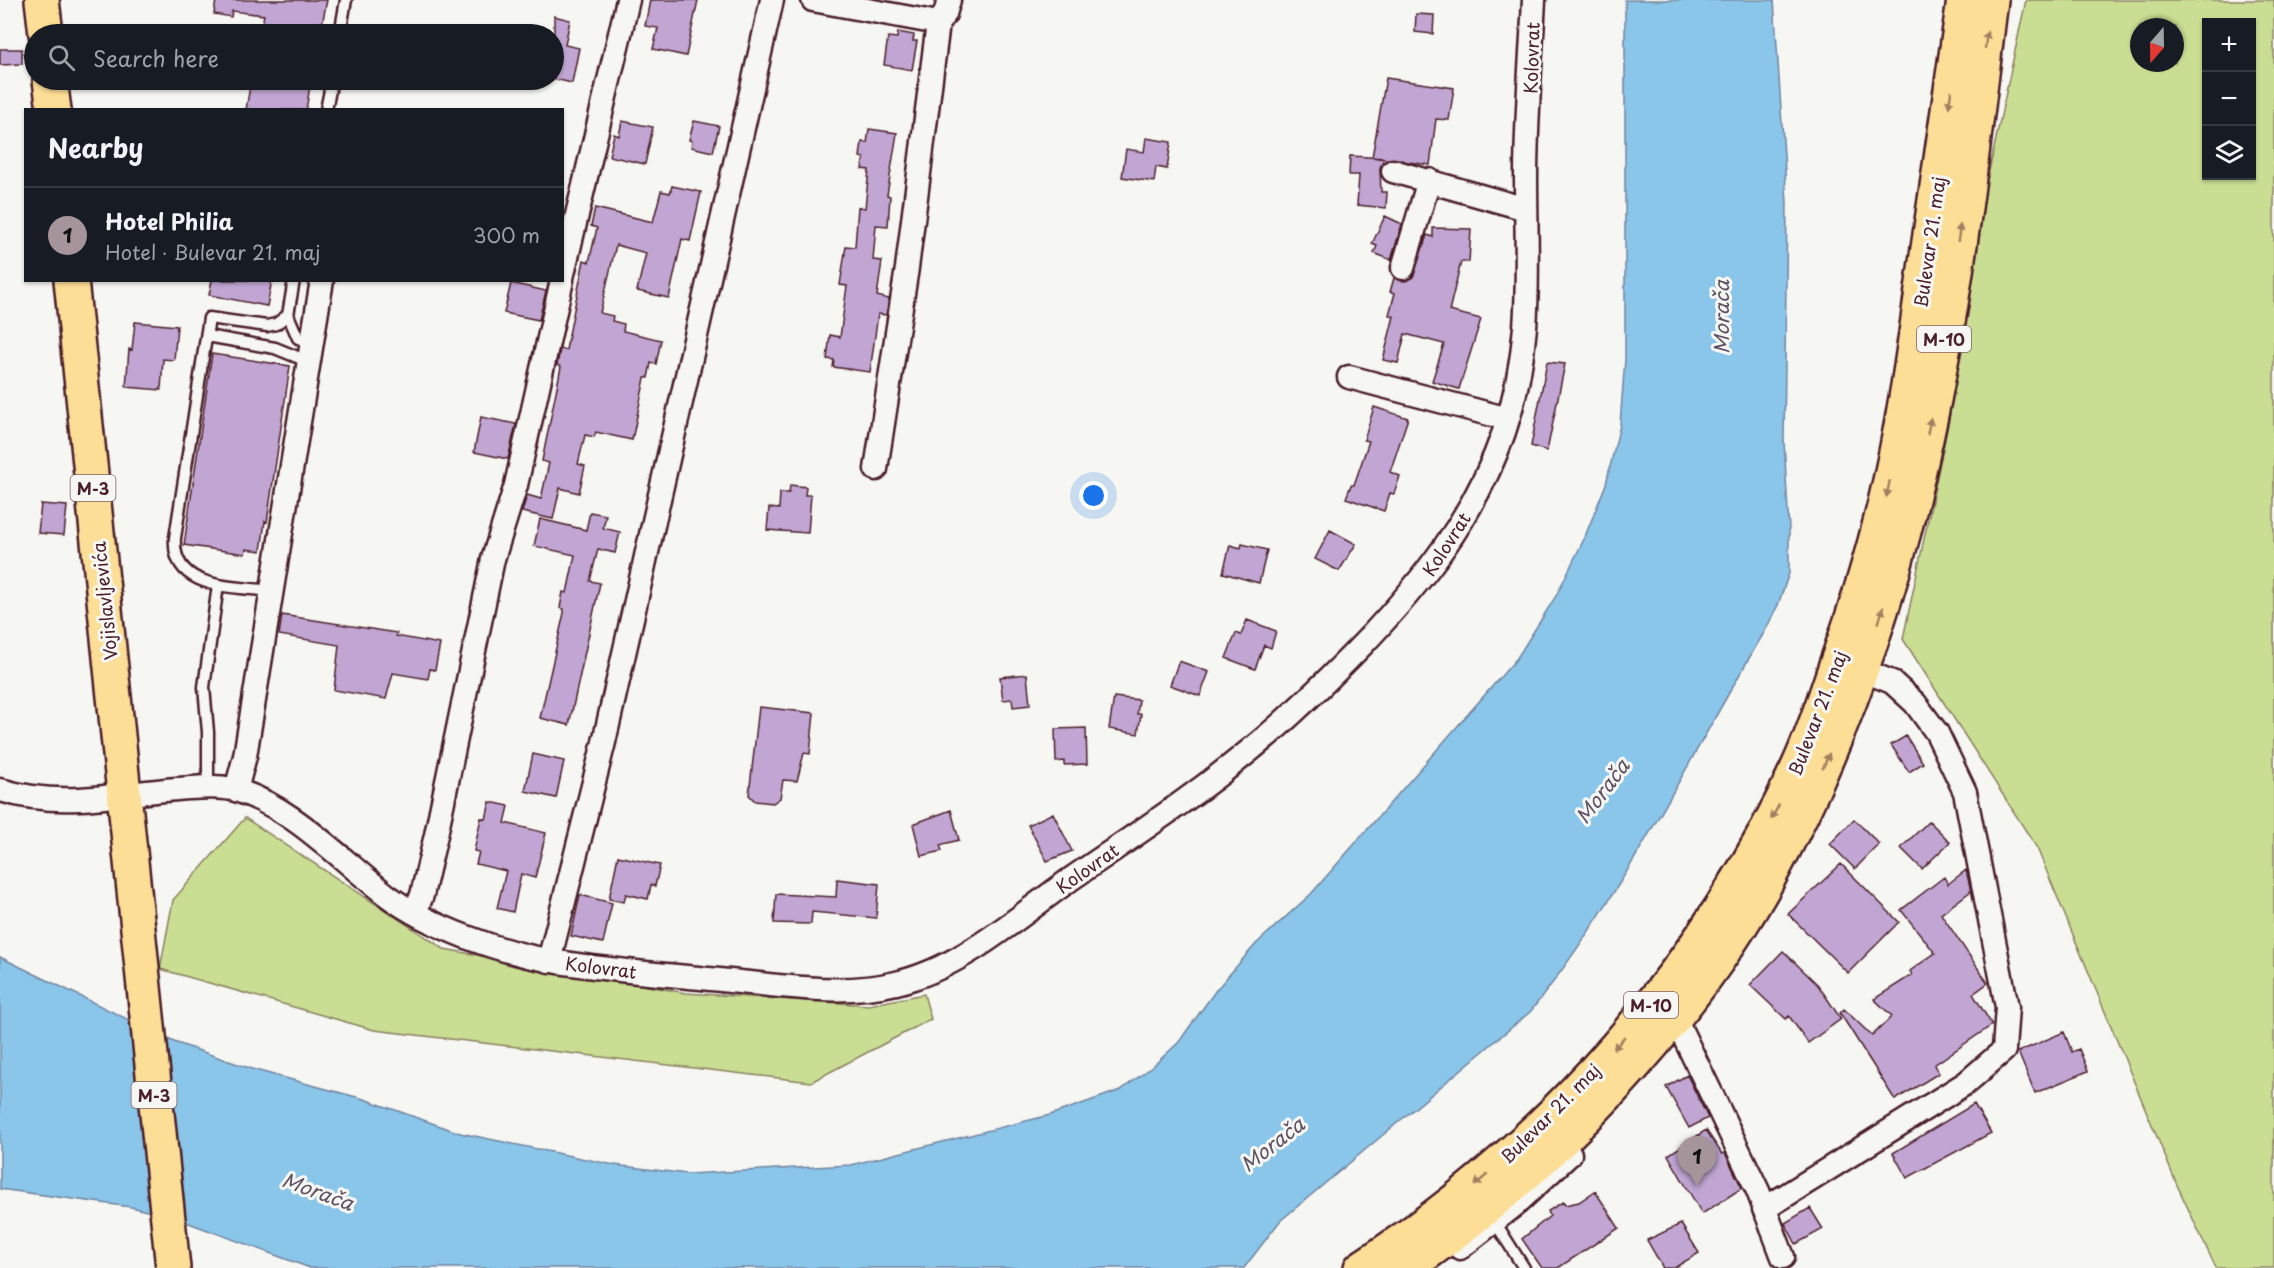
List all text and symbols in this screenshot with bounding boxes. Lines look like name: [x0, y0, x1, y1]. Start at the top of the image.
north arrow: [2130, 18, 2184, 72]
map controls: [2202, 18, 2256, 180]
button: +: [2202, 18, 2256, 72]
street label: Kolovrat: [1516, 22, 1546, 94]
search box: [24, 24, 564, 90]
one-way arrow: [1981, 30, 1991, 49]
icon: search: [45, 41, 78, 74]
text: Search here: [93, 41, 219, 74]
button: −: [2202, 72, 2256, 126]
one-way arrow: [1945, 90, 1954, 109]
button: layers: [2202, 126, 2256, 180]
text: Nearby: [48, 128, 143, 167]
street label: Bulevar 21. maj: [1906, 175, 1952, 309]
text: Hotel Philia: [105, 204, 234, 237]
text: 1: [63, 220, 72, 250]
text: 300 m: [473, 220, 540, 250]
one-way arrow: [1955, 224, 1964, 243]
text: Hotel · Bulevar 21. maj: [105, 237, 320, 267]
water label: Morača: [1706, 279, 1736, 354]
road number: M-10: [1917, 326, 1971, 352]
one-way arrow: [1925, 416, 1934, 435]
road number: M-3: [70, 475, 116, 501]
one-way arrow: [1882, 480, 1892, 499]
your location: [1079, 481, 1108, 510]
street label: Kolovrat: [1415, 507, 1477, 581]
street label: Vojislavljevića: [84, 540, 124, 662]
one-way arrow: [1877, 606, 1886, 624]
street label: Bulevar 21. maj: [1781, 647, 1853, 779]
water label: Morača: [1568, 751, 1637, 830]
one-way arrow: [1821, 751, 1831, 769]
one-way arrow: [1770, 804, 1780, 821]
street label: Kolovrat: [1050, 836, 1124, 900]
street label: Kolovrat: [564, 949, 638, 985]
road number: M-10: [1624, 992, 1678, 1018]
one-way arrow: [1613, 1035, 1626, 1050]
street label: Bulevar 21. maj: [1494, 1057, 1606, 1169]
road number: M-3: [132, 1082, 176, 1108]
water label: Morača: [1234, 1109, 1312, 1179]
pin: 1: [1678, 1136, 1716, 1186]
water label: Morača: [278, 1164, 359, 1218]
one-way arrow: [1474, 1173, 1489, 1186]

